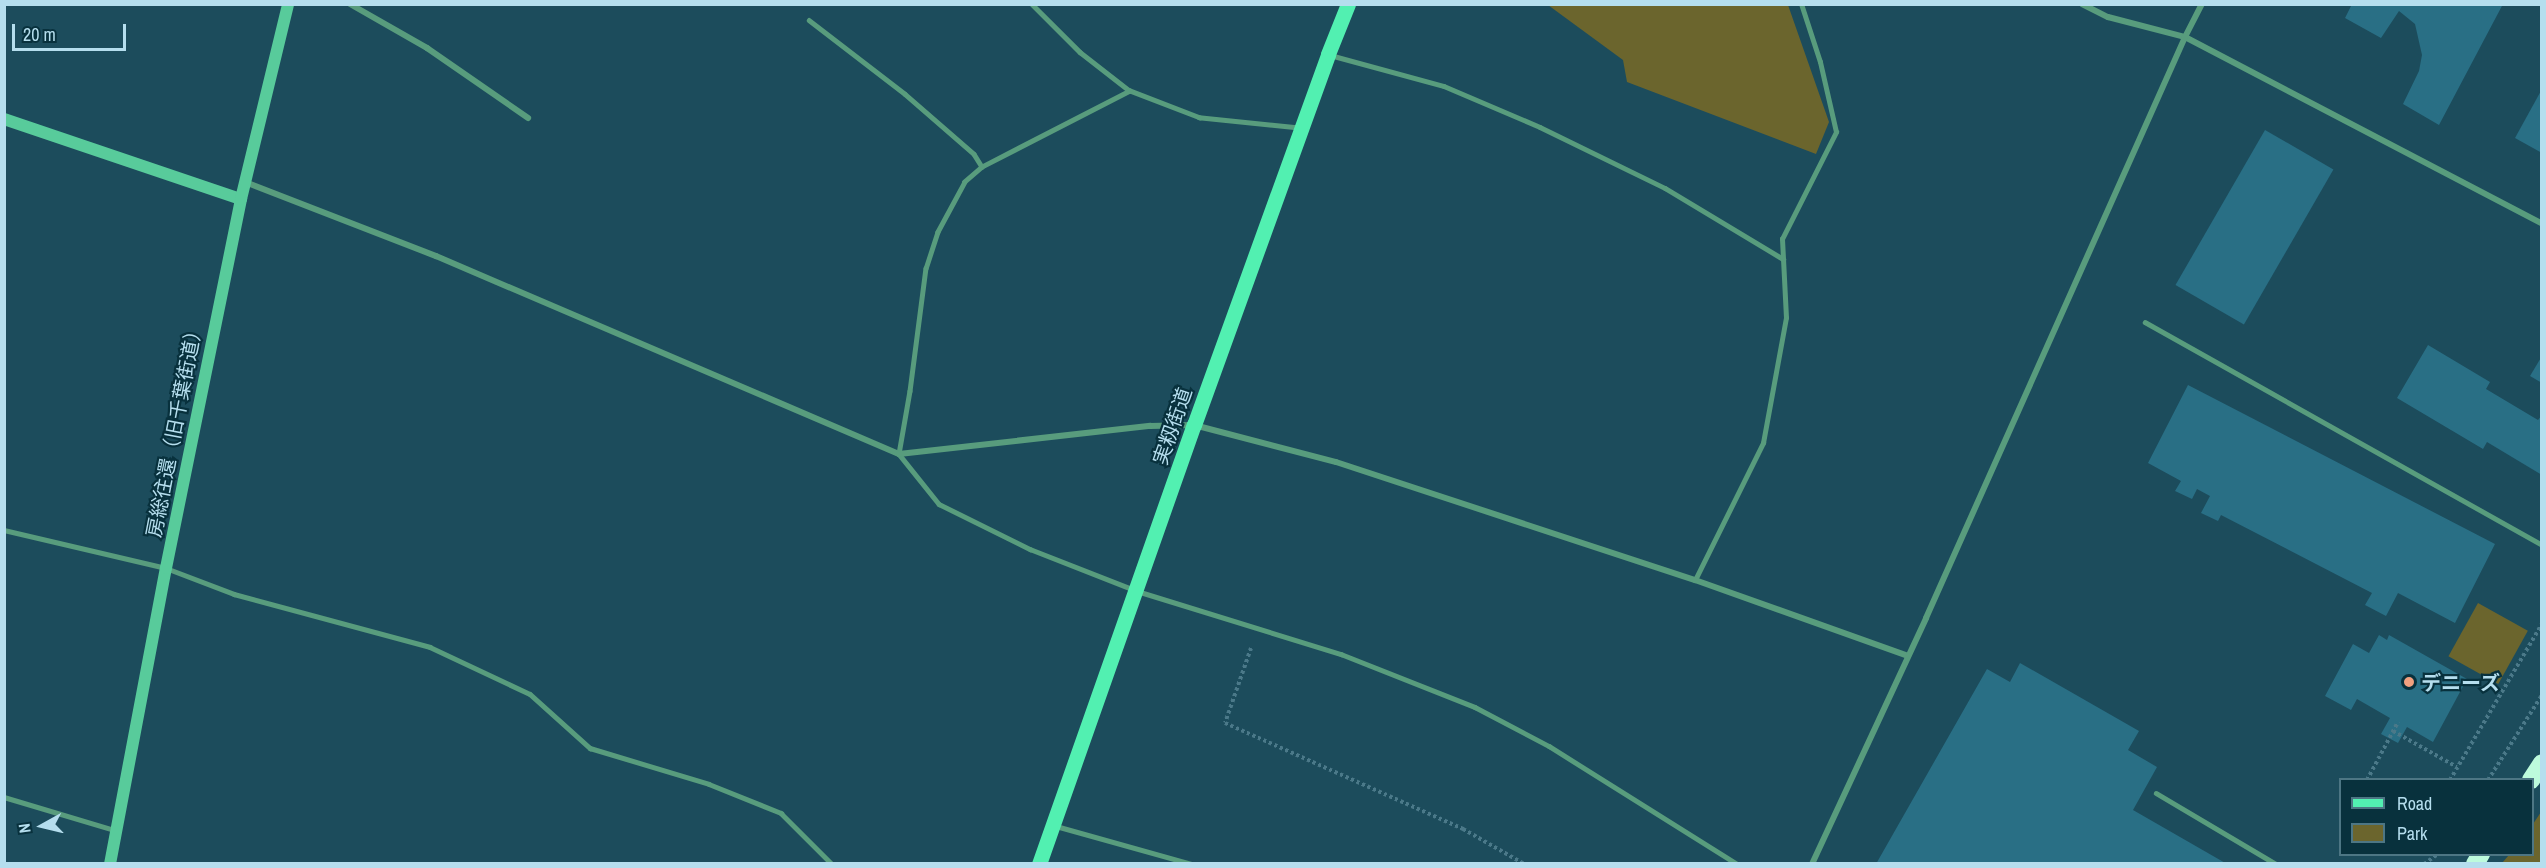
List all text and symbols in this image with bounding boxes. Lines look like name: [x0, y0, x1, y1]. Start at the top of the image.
scale bar: [15, 12, 129, 50]
text: 20 m: [23, 22, 56, 47]
street label: 房総往還（旧千葉街道）: [141, 319, 207, 539]
street label: 実籾街道: [1148, 384, 1196, 468]
place label: デニーズ: [2421, 670, 2501, 694]
marker: デニーズ: [2402, 675, 2416, 689]
legend: [2339, 778, 2534, 856]
text: Road: [2397, 791, 2432, 816]
north arrow: [12, 796, 72, 856]
text: Park: [2397, 821, 2427, 846]
text: N: [13, 822, 36, 835]

